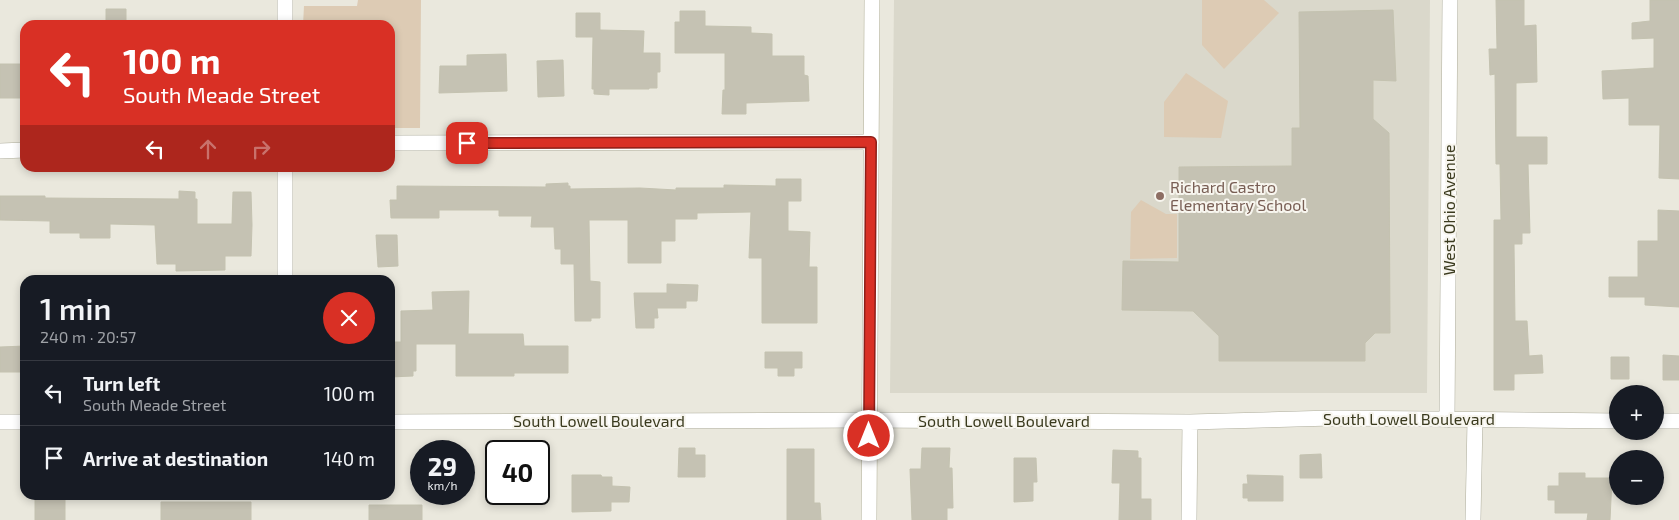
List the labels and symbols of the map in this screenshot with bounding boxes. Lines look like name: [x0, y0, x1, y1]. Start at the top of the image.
pin: [446, 122, 488, 164]
street label: West Ohio Avenue: [1439, 144, 1458, 276]
place label: Richard Castro Elementary School: [1170, 177, 1306, 214]
marker: Richard Castro Elementary School: [1154, 190, 1166, 202]
position arrow: [842, 409, 894, 461]
street label: South Lowell Boulevard: [1323, 409, 1495, 428]
street label: South Lowell Boulevard: [513, 411, 685, 430]
street label: South Lowell Boulevard: [918, 411, 1090, 430]
speed limit sign: 40: [485, 440, 550, 505]

